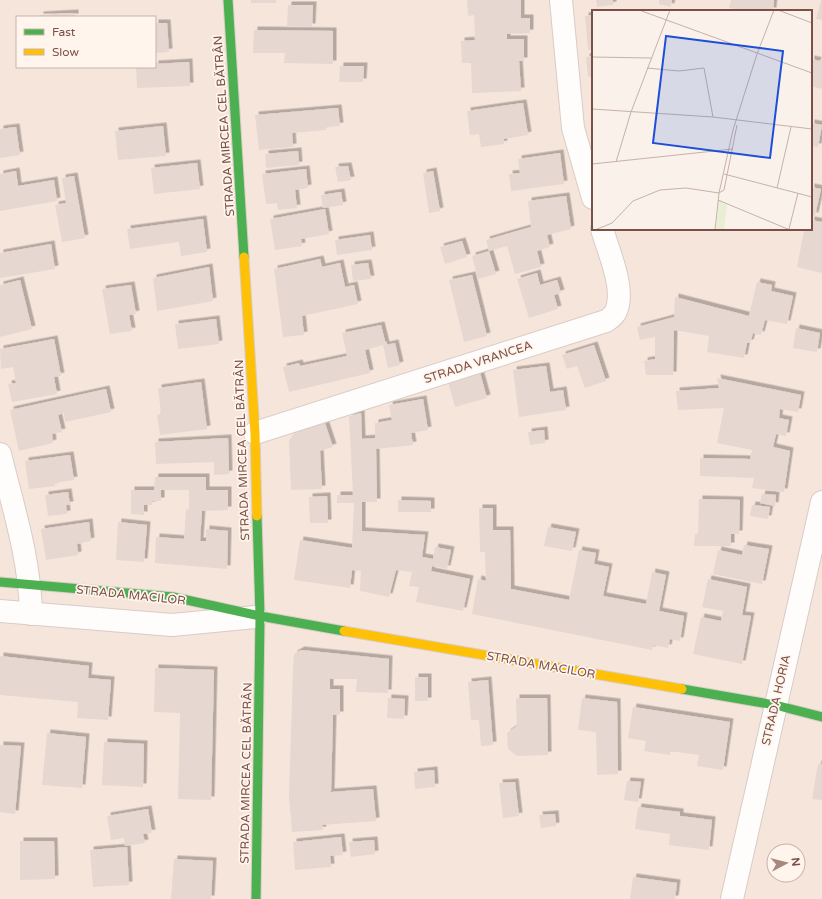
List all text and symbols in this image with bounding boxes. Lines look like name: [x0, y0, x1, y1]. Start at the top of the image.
inset map: [592, 10, 812, 230]
legend: [16, 16, 156, 68]
text: Fast: [52, 25, 76, 39]
street label: STRADA MIRCEA CEL BĂTRÂN: [211, 35, 237, 217]
text: Slow: [52, 45, 79, 59]
street label: STRADA VRANCEA: [422, 338, 534, 386]
street label: STRADA MIRCEA CEL BĂTRÂN: [232, 359, 252, 541]
street label: STRADA MACILOR: [76, 582, 186, 608]
street label: STRADA MACILOR: [486, 649, 596, 681]
street label: STRADA HORIA: [759, 653, 793, 747]
street label: STRADA MIRCEA CEL BĂTRÂN: [237, 682, 255, 864]
north arrow: [766, 843, 806, 883]
text: N: [788, 857, 802, 867]

